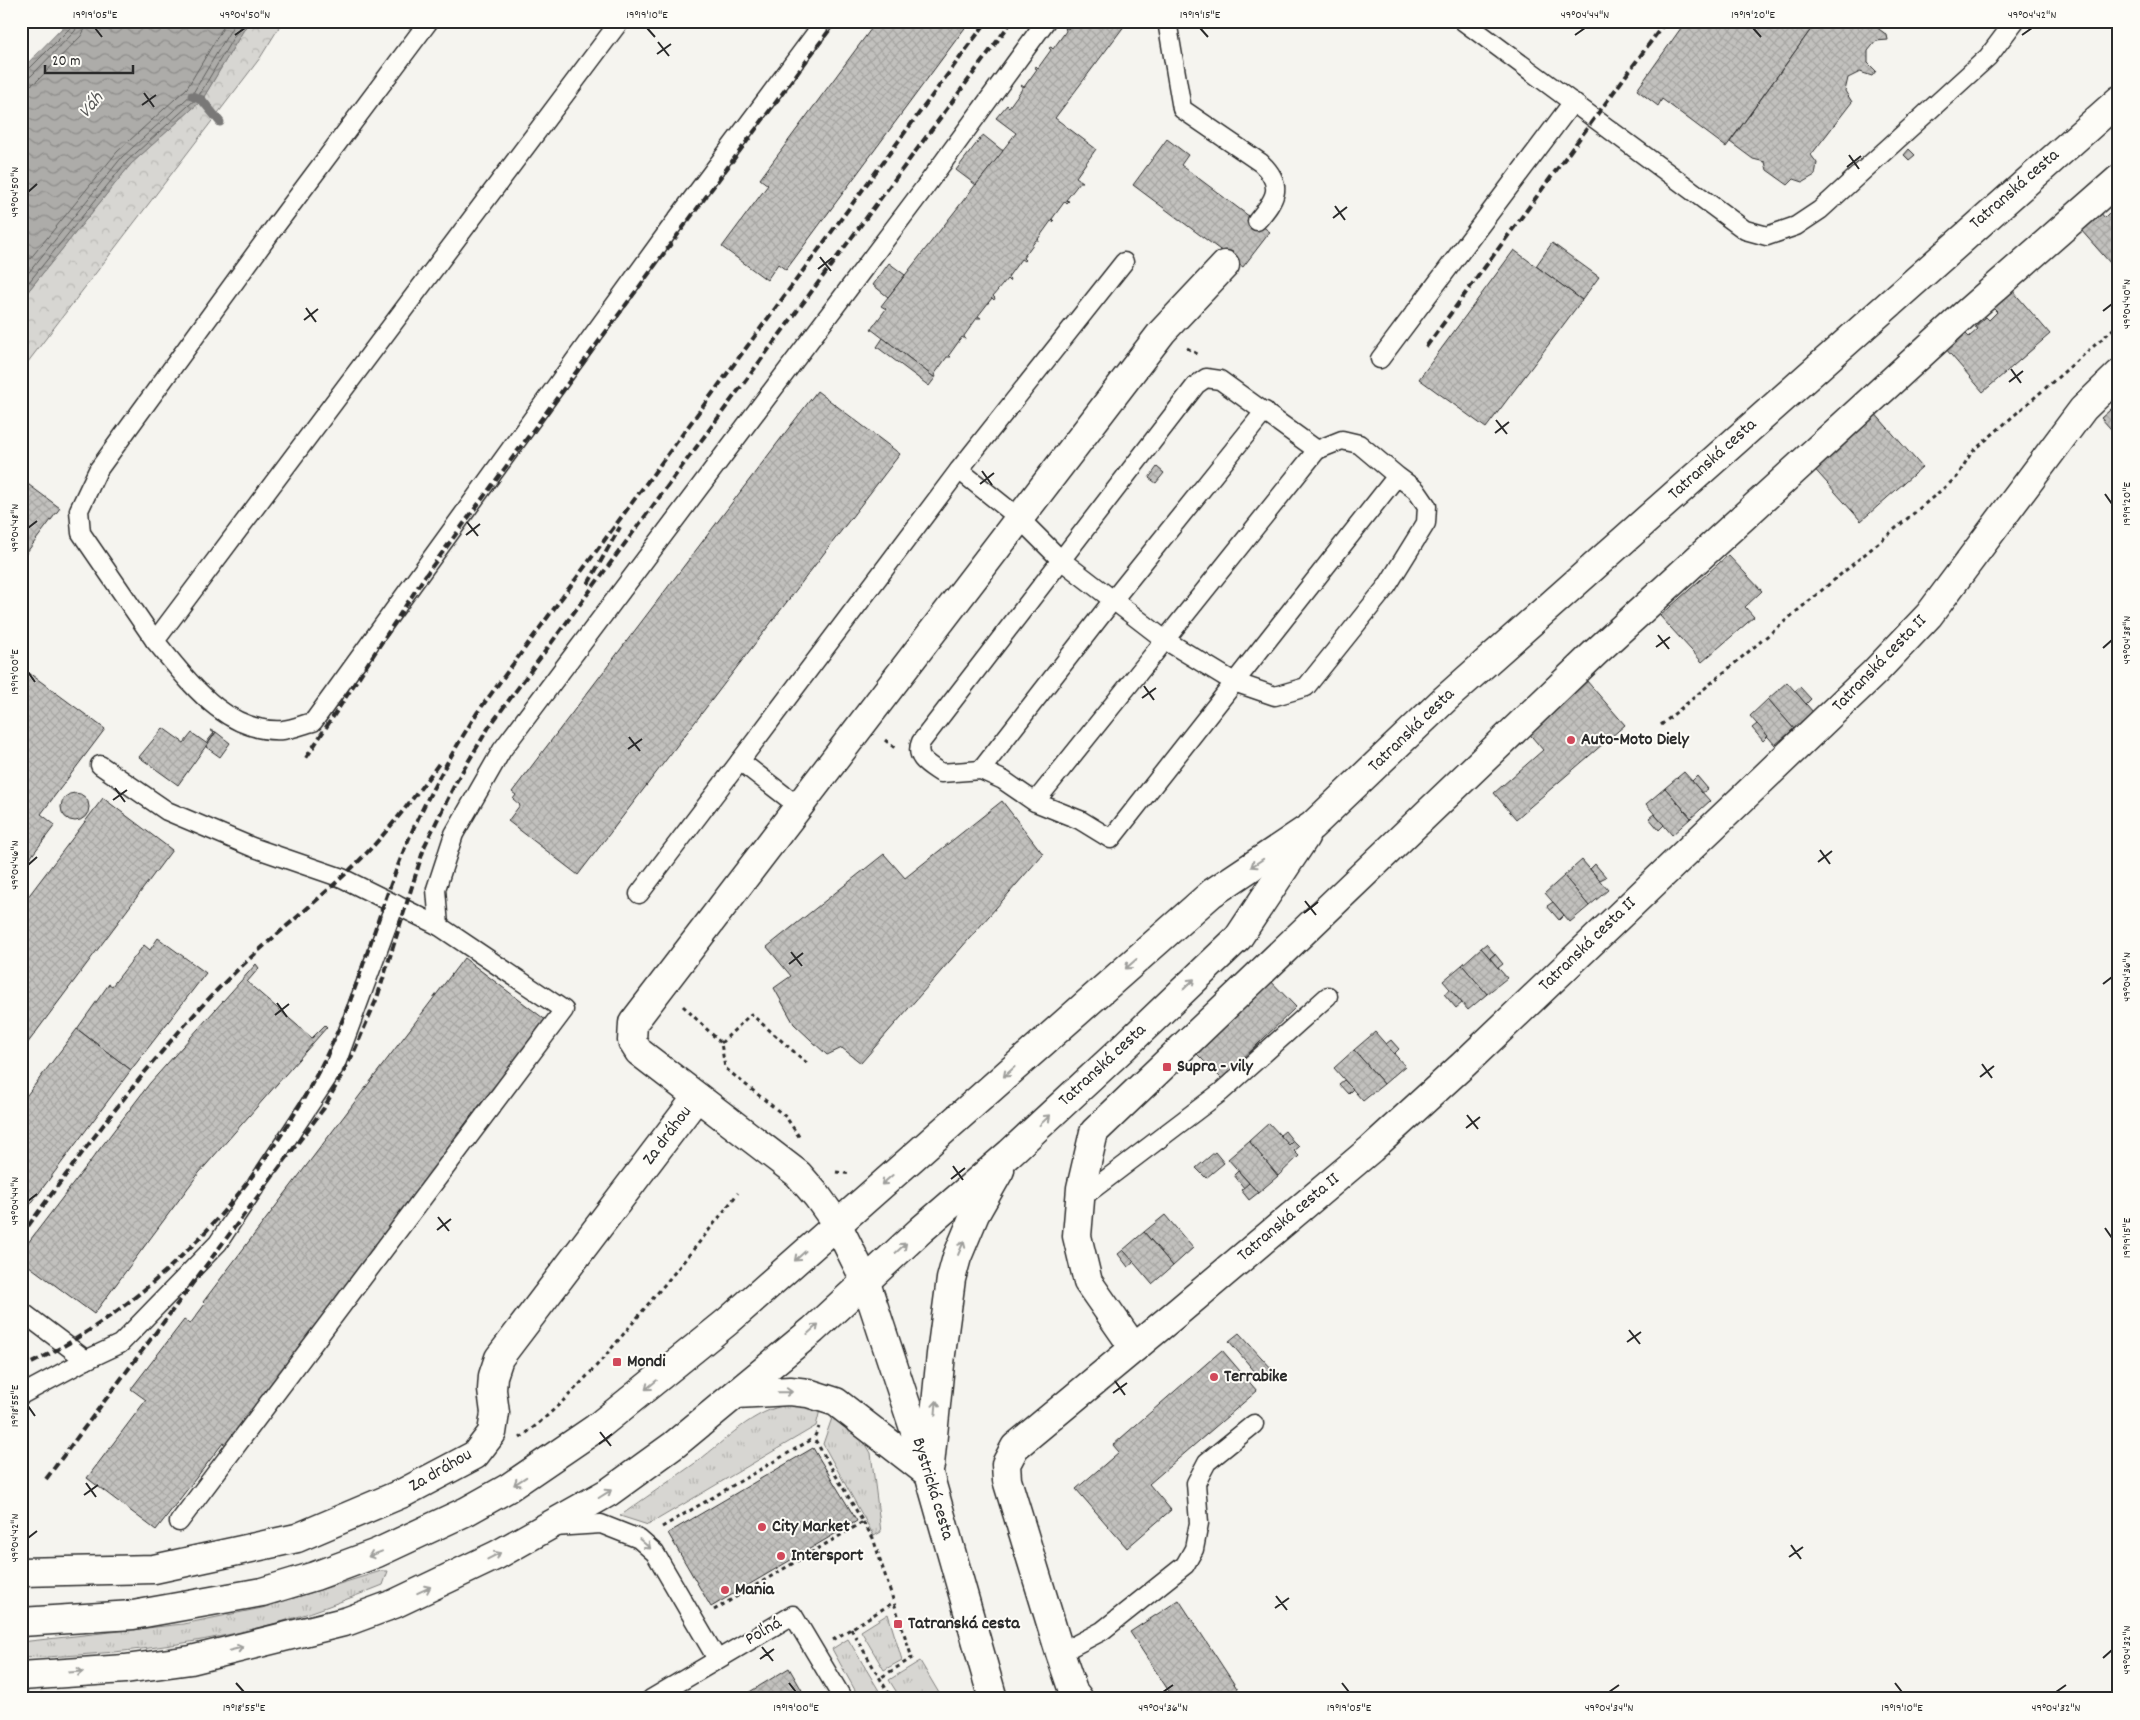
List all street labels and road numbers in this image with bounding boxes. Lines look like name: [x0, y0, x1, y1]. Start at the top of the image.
street label: Tatranská cesta: [1965, 144, 2066, 236]
street label: Tatranská cesta: [1663, 413, 1763, 507]
street label: Tatranská cesta II: [1827, 609, 1933, 718]
street label: Tatranská cesta: [1363, 683, 1461, 779]
street label: Tatranská cesta II: [1534, 892, 1643, 998]
street label: Tatranská cesta: [1054, 1018, 1153, 1113]
street label: Za dráhou: [637, 1101, 699, 1171]
street label: Tatranská cesta II: [1232, 1167, 1346, 1268]
street label: Bystrická cesta: [905, 1435, 960, 1544]
street label: Za dráhou: [405, 1443, 477, 1499]
street label: Poľná: [741, 1612, 787, 1652]

